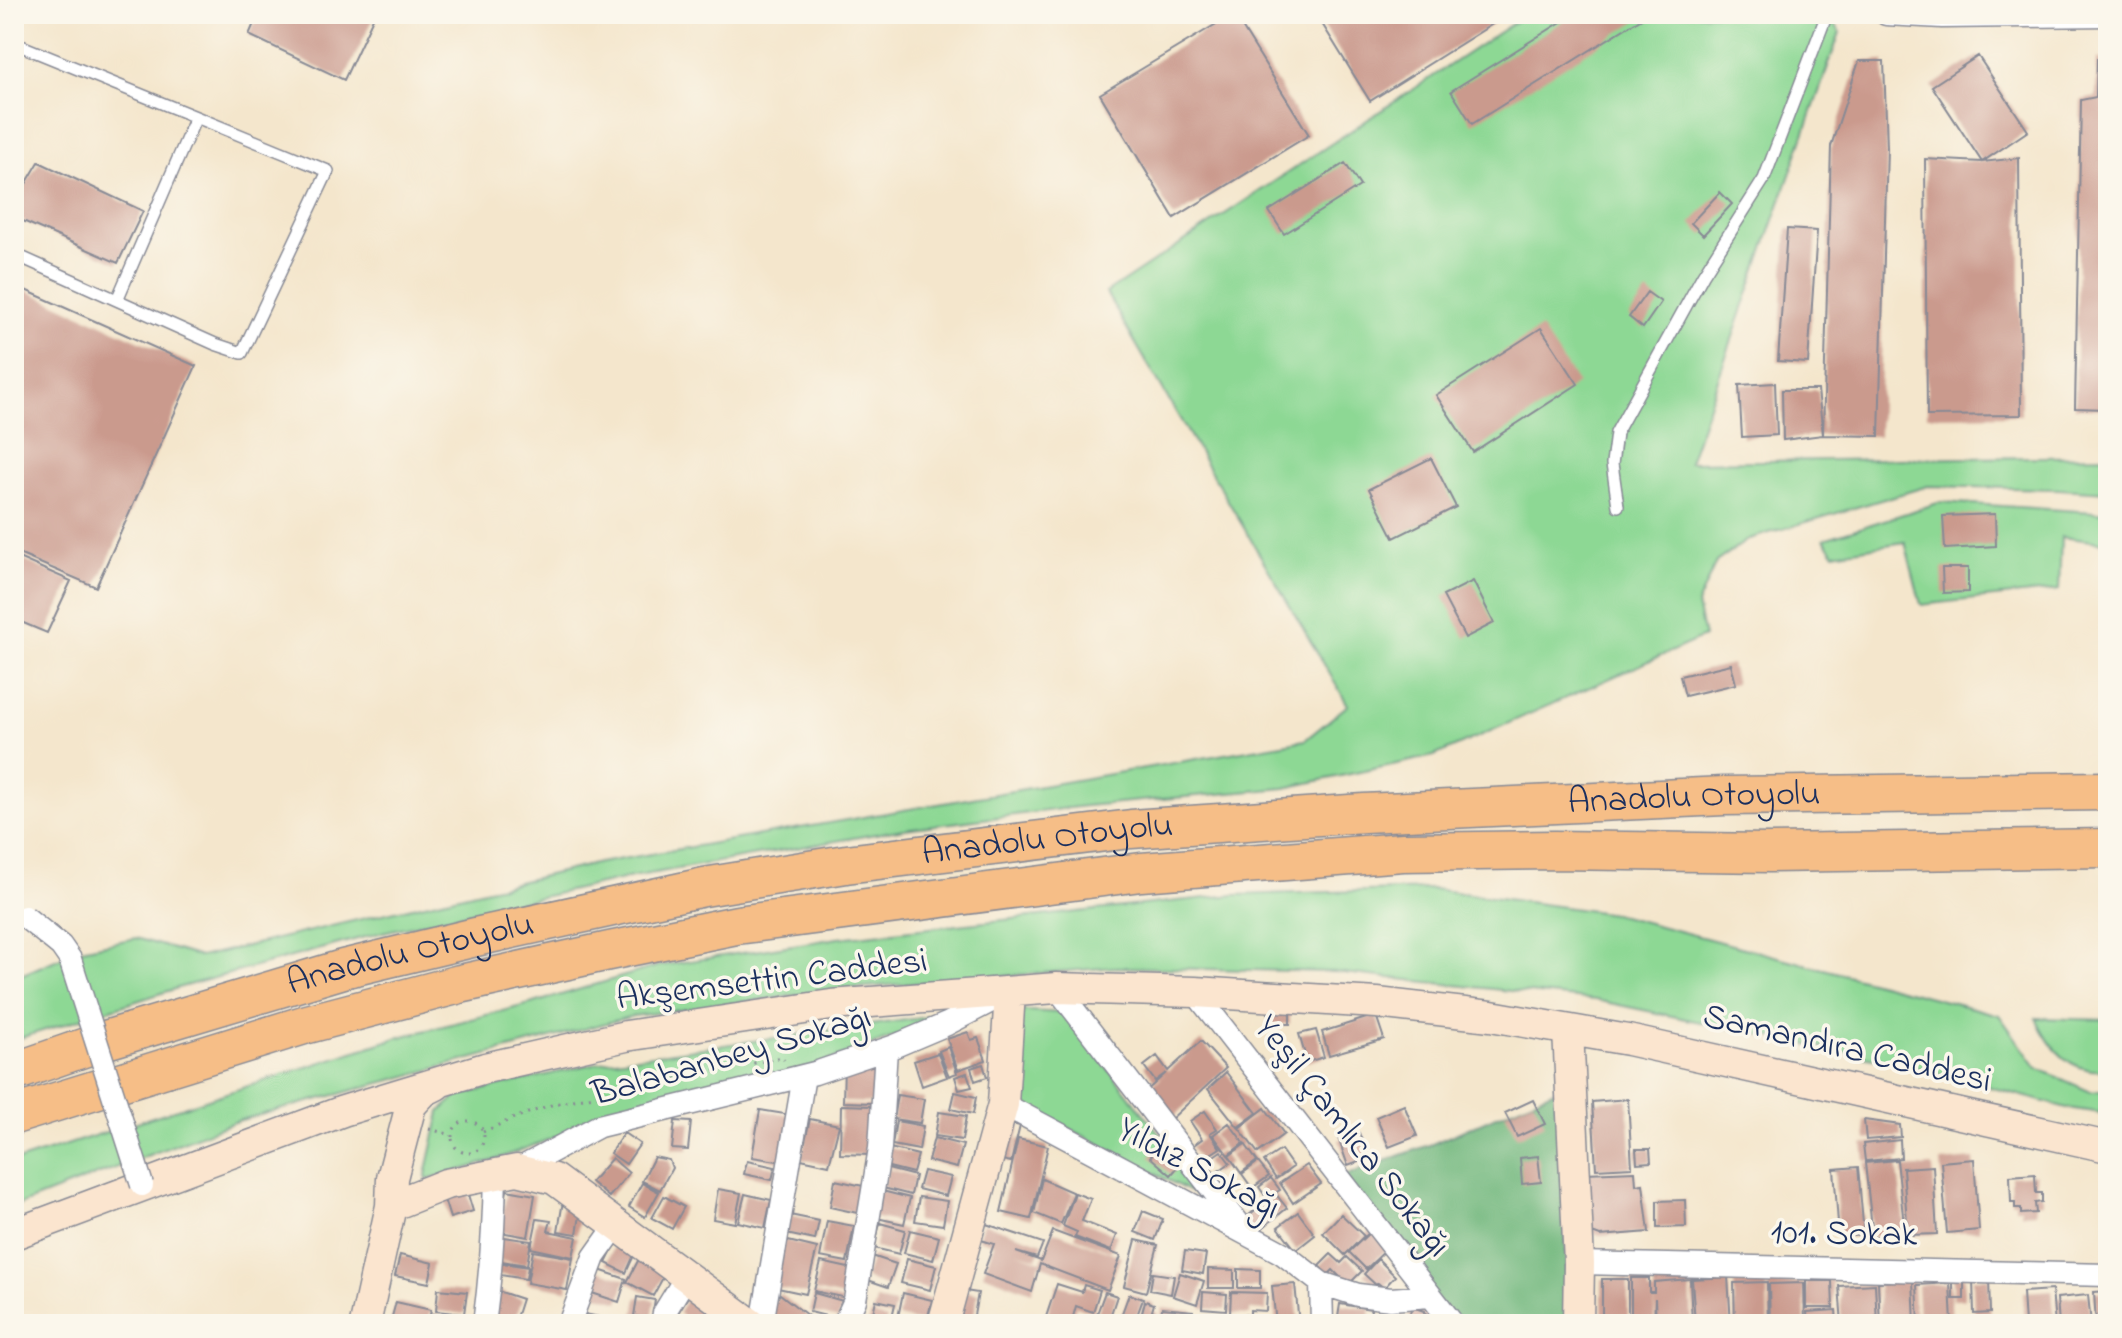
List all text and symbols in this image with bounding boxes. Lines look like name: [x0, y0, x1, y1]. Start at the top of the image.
street label: Anadolu Otoyolu: [1567, 768, 1821, 830]
street label: Anadolu Otoyolu: [919, 800, 1175, 881]
street label: Anadolu Otoyolu: [281, 898, 539, 1011]
street label: Akşemsettin Caddesi: [614, 936, 930, 1026]
street label: Samandıra Caddesi: [1698, 991, 1996, 1109]
street label: Balabanbey Sokağı: [585, 992, 878, 1122]
street label: Yeşil Çamlıca Sokağı: [1239, 1004, 1463, 1270]
street label: Yıldız Sokağı: [1107, 1105, 1289, 1235]
street label: 101. Sokak: [1770, 1207, 1918, 1263]

